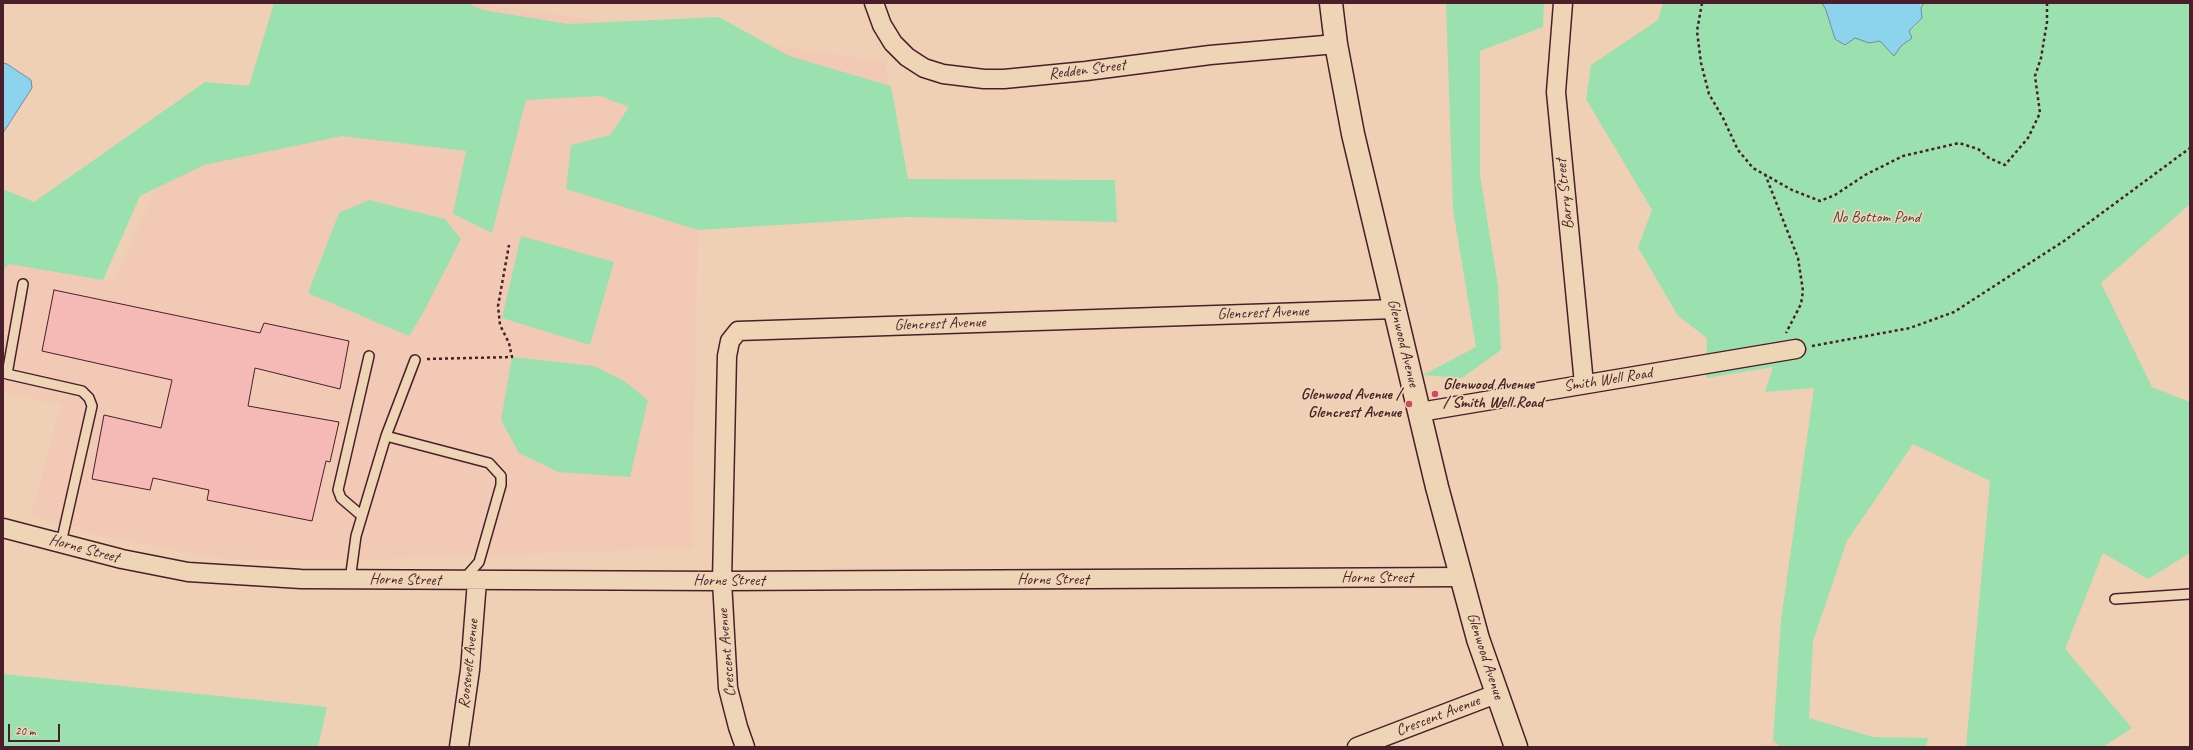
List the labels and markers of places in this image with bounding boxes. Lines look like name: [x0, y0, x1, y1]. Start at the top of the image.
place label: Glenwood Avenue / Smith Well Road: [1443, 375, 1543, 413]
place label: Glenwood Avenue / Glencrest Avenue: [1301, 385, 1401, 423]
marker: Glenwood Avenue / Smith Well Road: [1430, 389, 1440, 399]
marker: Glenwood Avenue / Glencrest Avenue: [1404, 399, 1414, 409]

